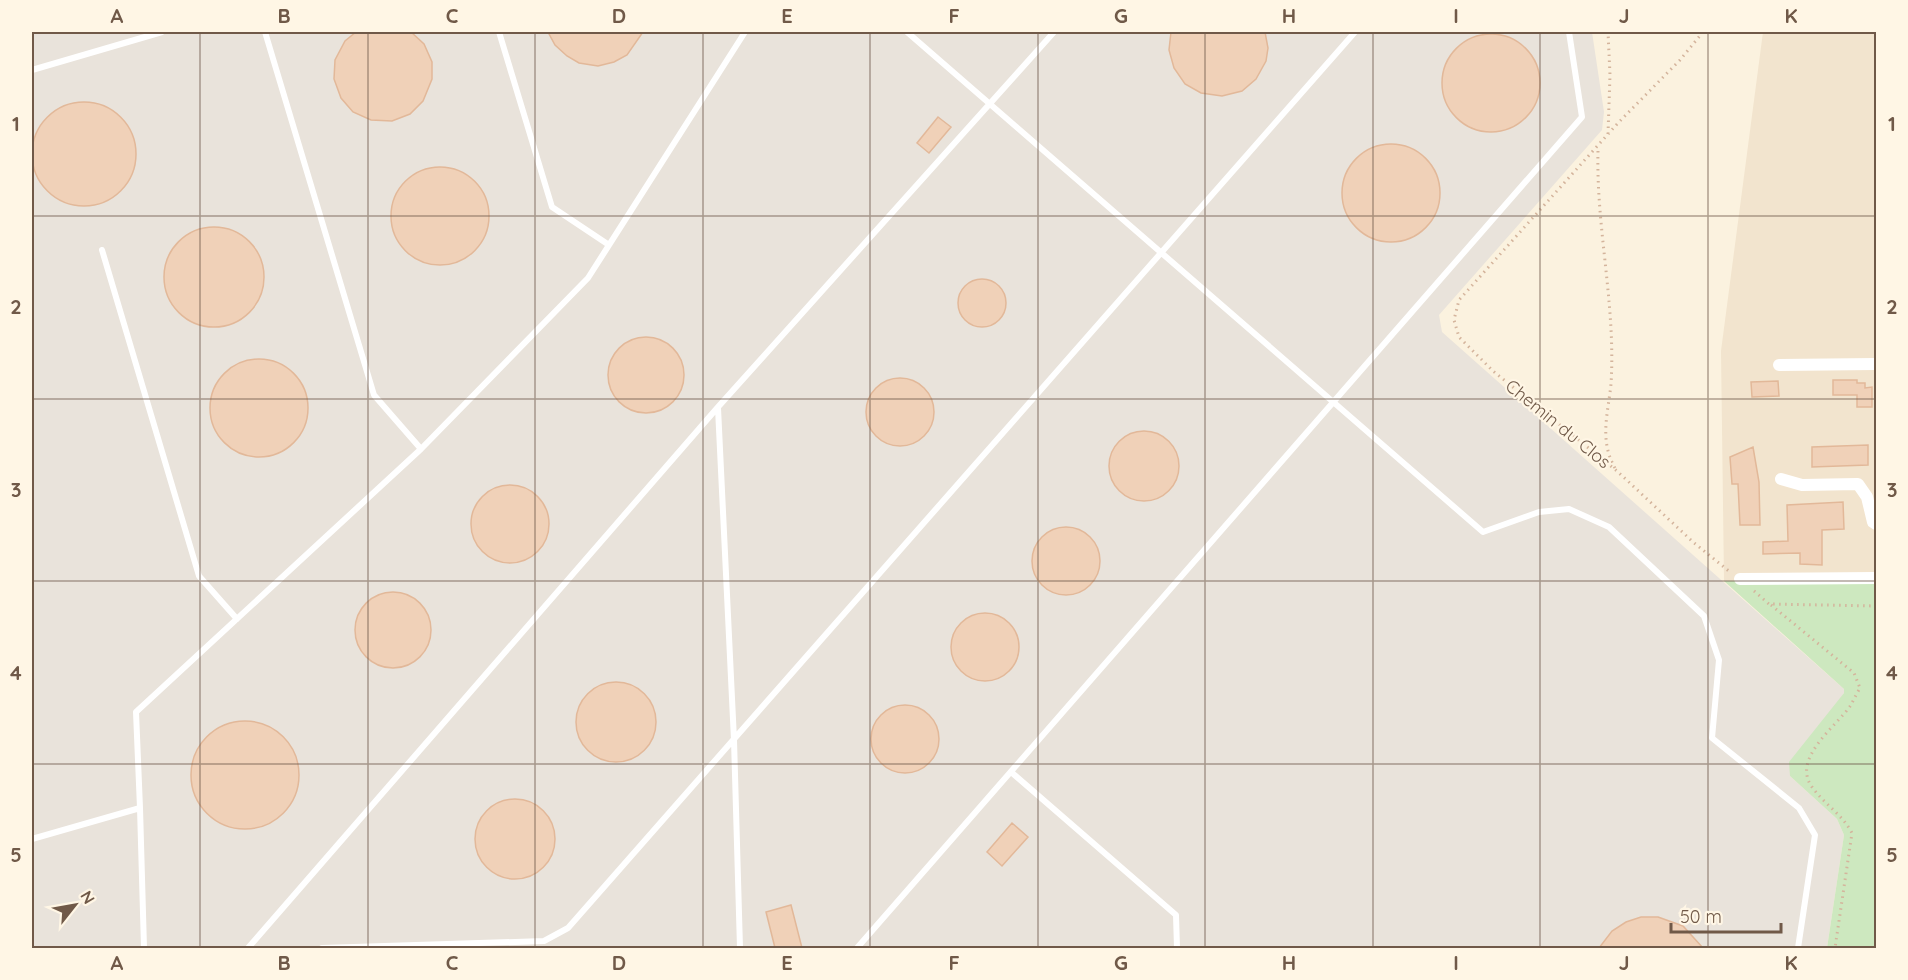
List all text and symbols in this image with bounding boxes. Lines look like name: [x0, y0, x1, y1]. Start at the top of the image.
text: A: [111, 3, 124, 28]
text: B: [277, 3, 291, 28]
text: C: [446, 3, 459, 28]
text: D: [612, 3, 626, 28]
text: E: [781, 3, 793, 28]
text: F: [948, 3, 960, 28]
text: G: [1114, 3, 1128, 28]
text: H: [1282, 3, 1296, 28]
text: I: [1453, 3, 1459, 28]
text: J: [1618, 3, 1630, 28]
text: K: [1784, 3, 1798, 28]
text: 1: [12, 111, 20, 136]
text: 1: [1888, 111, 1896, 136]
text: 2: [10, 294, 22, 319]
text: 2: [1886, 294, 1898, 319]
street label: Chemin du Clos: [1501, 374, 1616, 473]
text: 3: [11, 477, 21, 502]
text: 3: [1887, 477, 1897, 502]
text: 4: [10, 660, 22, 685]
text: 4: [1886, 660, 1898, 685]
text: 5: [10, 842, 22, 867]
text: 5: [1886, 842, 1898, 867]
north arrow: [45, 875, 105, 935]
text: N: [76, 887, 99, 907]
scale bar: [1671, 896, 1780, 934]
text: 50 m: [1680, 905, 1722, 928]
text: A: [111, 950, 124, 975]
text: B: [277, 950, 291, 975]
text: C: [446, 950, 459, 975]
text: D: [612, 950, 626, 975]
text: E: [781, 950, 793, 975]
text: F: [948, 950, 960, 975]
text: G: [1114, 950, 1128, 975]
text: H: [1282, 950, 1296, 975]
text: I: [1453, 950, 1459, 975]
text: J: [1618, 950, 1630, 975]
text: K: [1784, 950, 1798, 975]

